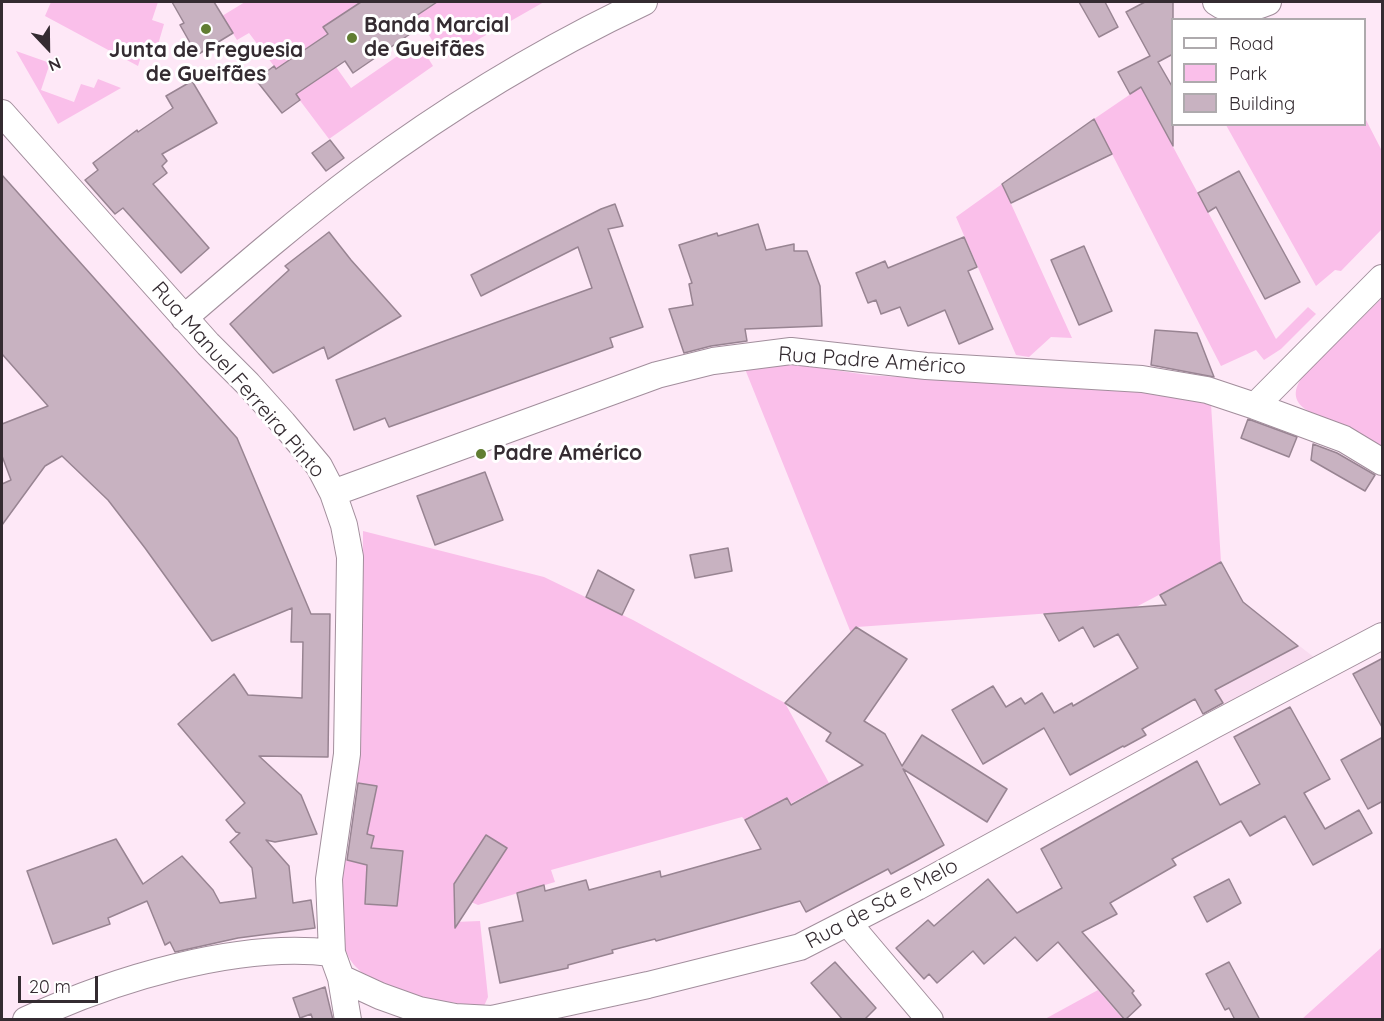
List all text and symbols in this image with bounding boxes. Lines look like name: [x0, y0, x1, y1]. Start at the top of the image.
place label: Banda Marcial de Gueifães: [364, 13, 509, 63]
north arrow: [18, 18, 78, 78]
legend: [1171, 18, 1366, 126]
marker: Junta de Freguesia de Gueifães: [199, 22, 213, 36]
marker: Banda Marcial de Gueifães: [345, 31, 359, 45]
text: Road: [1229, 32, 1274, 55]
place label: Junta de Freguesia de Gueifães: [109, 38, 303, 88]
text: N: [46, 53, 64, 76]
text: Park: [1229, 62, 1267, 85]
text: Building: [1229, 92, 1295, 115]
street label: Rua Manuel Ferreira Pinto: [146, 277, 330, 483]
street label: Rua Padre Américo: [777, 342, 967, 380]
place label: Padre Américo: [493, 441, 642, 467]
marker: Padre Américo: [474, 447, 488, 461]
street label: Rua de Sá e Melo: [801, 853, 963, 955]
scale bar: [21, 964, 100, 1002]
text: 20 m: [29, 975, 71, 998]

